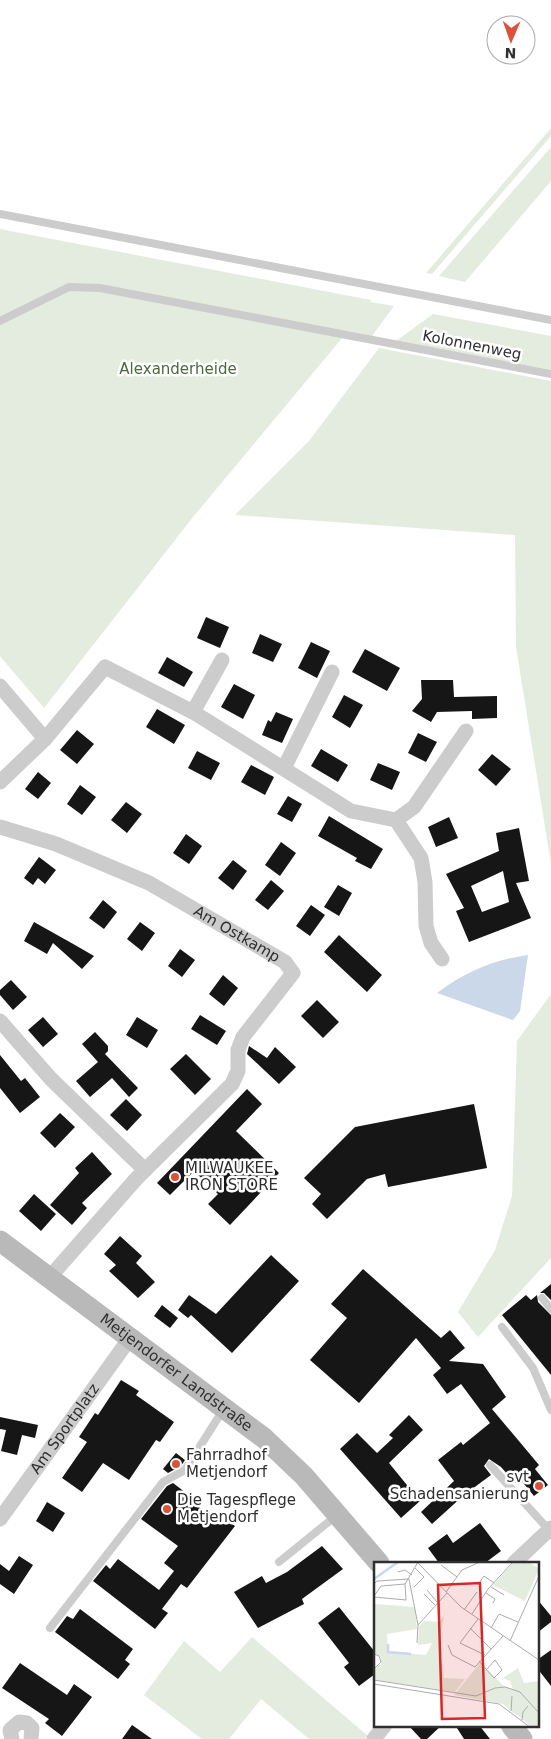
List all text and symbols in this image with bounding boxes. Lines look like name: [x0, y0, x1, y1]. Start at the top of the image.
north arrow: [486, 15, 536, 65]
text: N: [504, 45, 517, 61]
street label: Kolonnenweg: [421, 327, 523, 363]
park label: Alexanderheide: [119, 360, 237, 378]
street label: Am Ostkamp: [190, 902, 283, 966]
place label: MILWAUKEE IRON STORE: [185, 1159, 278, 1194]
marker: MILWAUKEE IRON STORE: [169, 1171, 181, 1183]
street label: Metjendorfer Landstraße: [97, 1310, 256, 1435]
street label: Am Sportplatz: [26, 1380, 103, 1477]
place label: Fahrradhof Metjendorf: [186, 1446, 268, 1481]
marker: Fahrradhof Metjendorf: [170, 1458, 182, 1470]
place label: svt Schadensanierung: [390, 1468, 529, 1503]
marker: svt Schadensanierung: [533, 1480, 545, 1492]
place label: Die Tagespflege Metjendorf: [177, 1491, 296, 1526]
marker: Die Tagespflege Metjendorf: [161, 1503, 173, 1515]
inset map: [374, 1562, 538, 1726]

